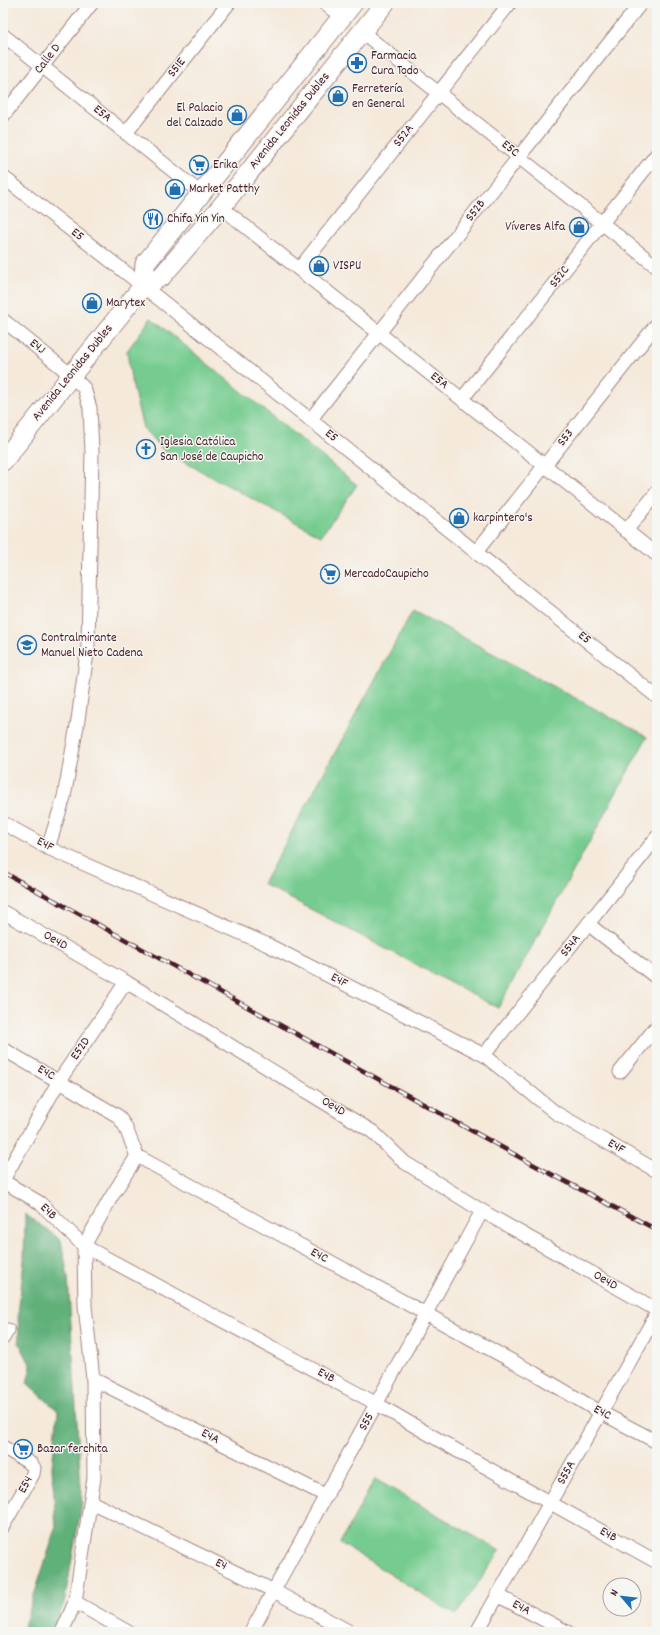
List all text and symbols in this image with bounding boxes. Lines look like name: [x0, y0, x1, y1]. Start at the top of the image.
street label: Calle D: [30, 39, 66, 78]
place label: Farmacia Cura Todo: [371, 47, 419, 81]
pharmacy icon: Farmacia Cura Todo: [346, 52, 368, 74]
street label: S51E: [163, 54, 191, 82]
street label: Avenida Leonidas Dubles: [245, 68, 335, 174]
place label: Ferretería en General: [352, 80, 405, 114]
shop icon: Ferretería en General: [327, 85, 349, 107]
place label: El Palacio del Calzado: [167, 99, 223, 133]
street label: E5A: [89, 101, 115, 127]
shop icon: El Palacio del Calzado: [226, 104, 248, 126]
street label: S52A: [389, 120, 419, 152]
street label: E5C: [497, 136, 524, 163]
supermarket icon: Erika: [188, 154, 210, 176]
place label: Erika: [213, 156, 238, 175]
shop icon: Market Patthy: [164, 178, 186, 200]
place label: Market Patthy: [189, 180, 260, 199]
street label: S52B: [461, 196, 491, 226]
restaurant icon: Chifa Yin Yin: [142, 208, 164, 230]
place label: Chifa Yin Yin: [167, 210, 225, 229]
shop icon: Víveres Alfa: [568, 216, 590, 238]
place label: Víveres Alfa: [505, 218, 566, 237]
street label: E5: [66, 224, 88, 246]
shop icon: VISPU: [308, 255, 330, 277]
place label: VISPU: [333, 257, 361, 276]
street label: S52C: [545, 261, 575, 292]
shop icon: Marytex: [81, 292, 103, 314]
place label: Marytex: [106, 294, 145, 313]
street label: Avenida Leonidas Dubles: [28, 320, 118, 426]
street label: E4J: [25, 335, 49, 360]
street label: E5A: [426, 368, 452, 394]
street label: E5: [320, 425, 342, 447]
street label: S53: [553, 425, 579, 451]
place label: Iglesia Católica San José de Caupicho: [160, 433, 264, 467]
church icon: Iglesia Católica San José de Caupicho: [135, 438, 157, 460]
shop icon: karpintero's: [448, 507, 470, 529]
place label: karpintero's: [473, 509, 533, 528]
supermarket icon: MercadoCaupicho: [319, 563, 341, 585]
place label: MercadoCaupicho: [344, 565, 429, 584]
street label: E5: [573, 627, 595, 649]
place label: Contralmirante Manuel Nieto Cadena: [41, 629, 144, 663]
school or university icon: Contralmirante Manuel Nieto Cadena: [16, 634, 38, 656]
street label: E4F: [33, 833, 57, 857]
street label: Oe4D: [39, 926, 71, 956]
street label: S54A: [556, 931, 586, 961]
street label: E4F: [327, 969, 351, 993]
street label: E52D: [66, 1033, 96, 1064]
street label: E4C: [34, 1060, 59, 1086]
street label: Oe4D: [317, 1092, 349, 1122]
street label: E4F: [604, 1134, 628, 1160]
street label: E4B: [35, 1199, 61, 1225]
street label: E4C: [307, 1243, 332, 1269]
street label: Oe4D: [589, 1266, 621, 1296]
street label: E4B: [314, 1364, 338, 1388]
street label: E4C: [590, 1400, 615, 1426]
street label: S55: [354, 1410, 380, 1434]
street label: E4A: [197, 1424, 223, 1450]
supermarket icon: Bazar ferchita: [12, 1438, 34, 1460]
place label: Bazar ferchita: [37, 1440, 109, 1459]
street label: S55A: [553, 1458, 581, 1488]
street label: E54: [14, 1473, 38, 1497]
street label: E4B: [596, 1522, 620, 1548]
street label: E4: [212, 1554, 230, 1576]
north arrow: [602, 1577, 642, 1617]
text: N: [607, 1587, 624, 1599]
street label: E4A: [508, 1595, 534, 1621]

